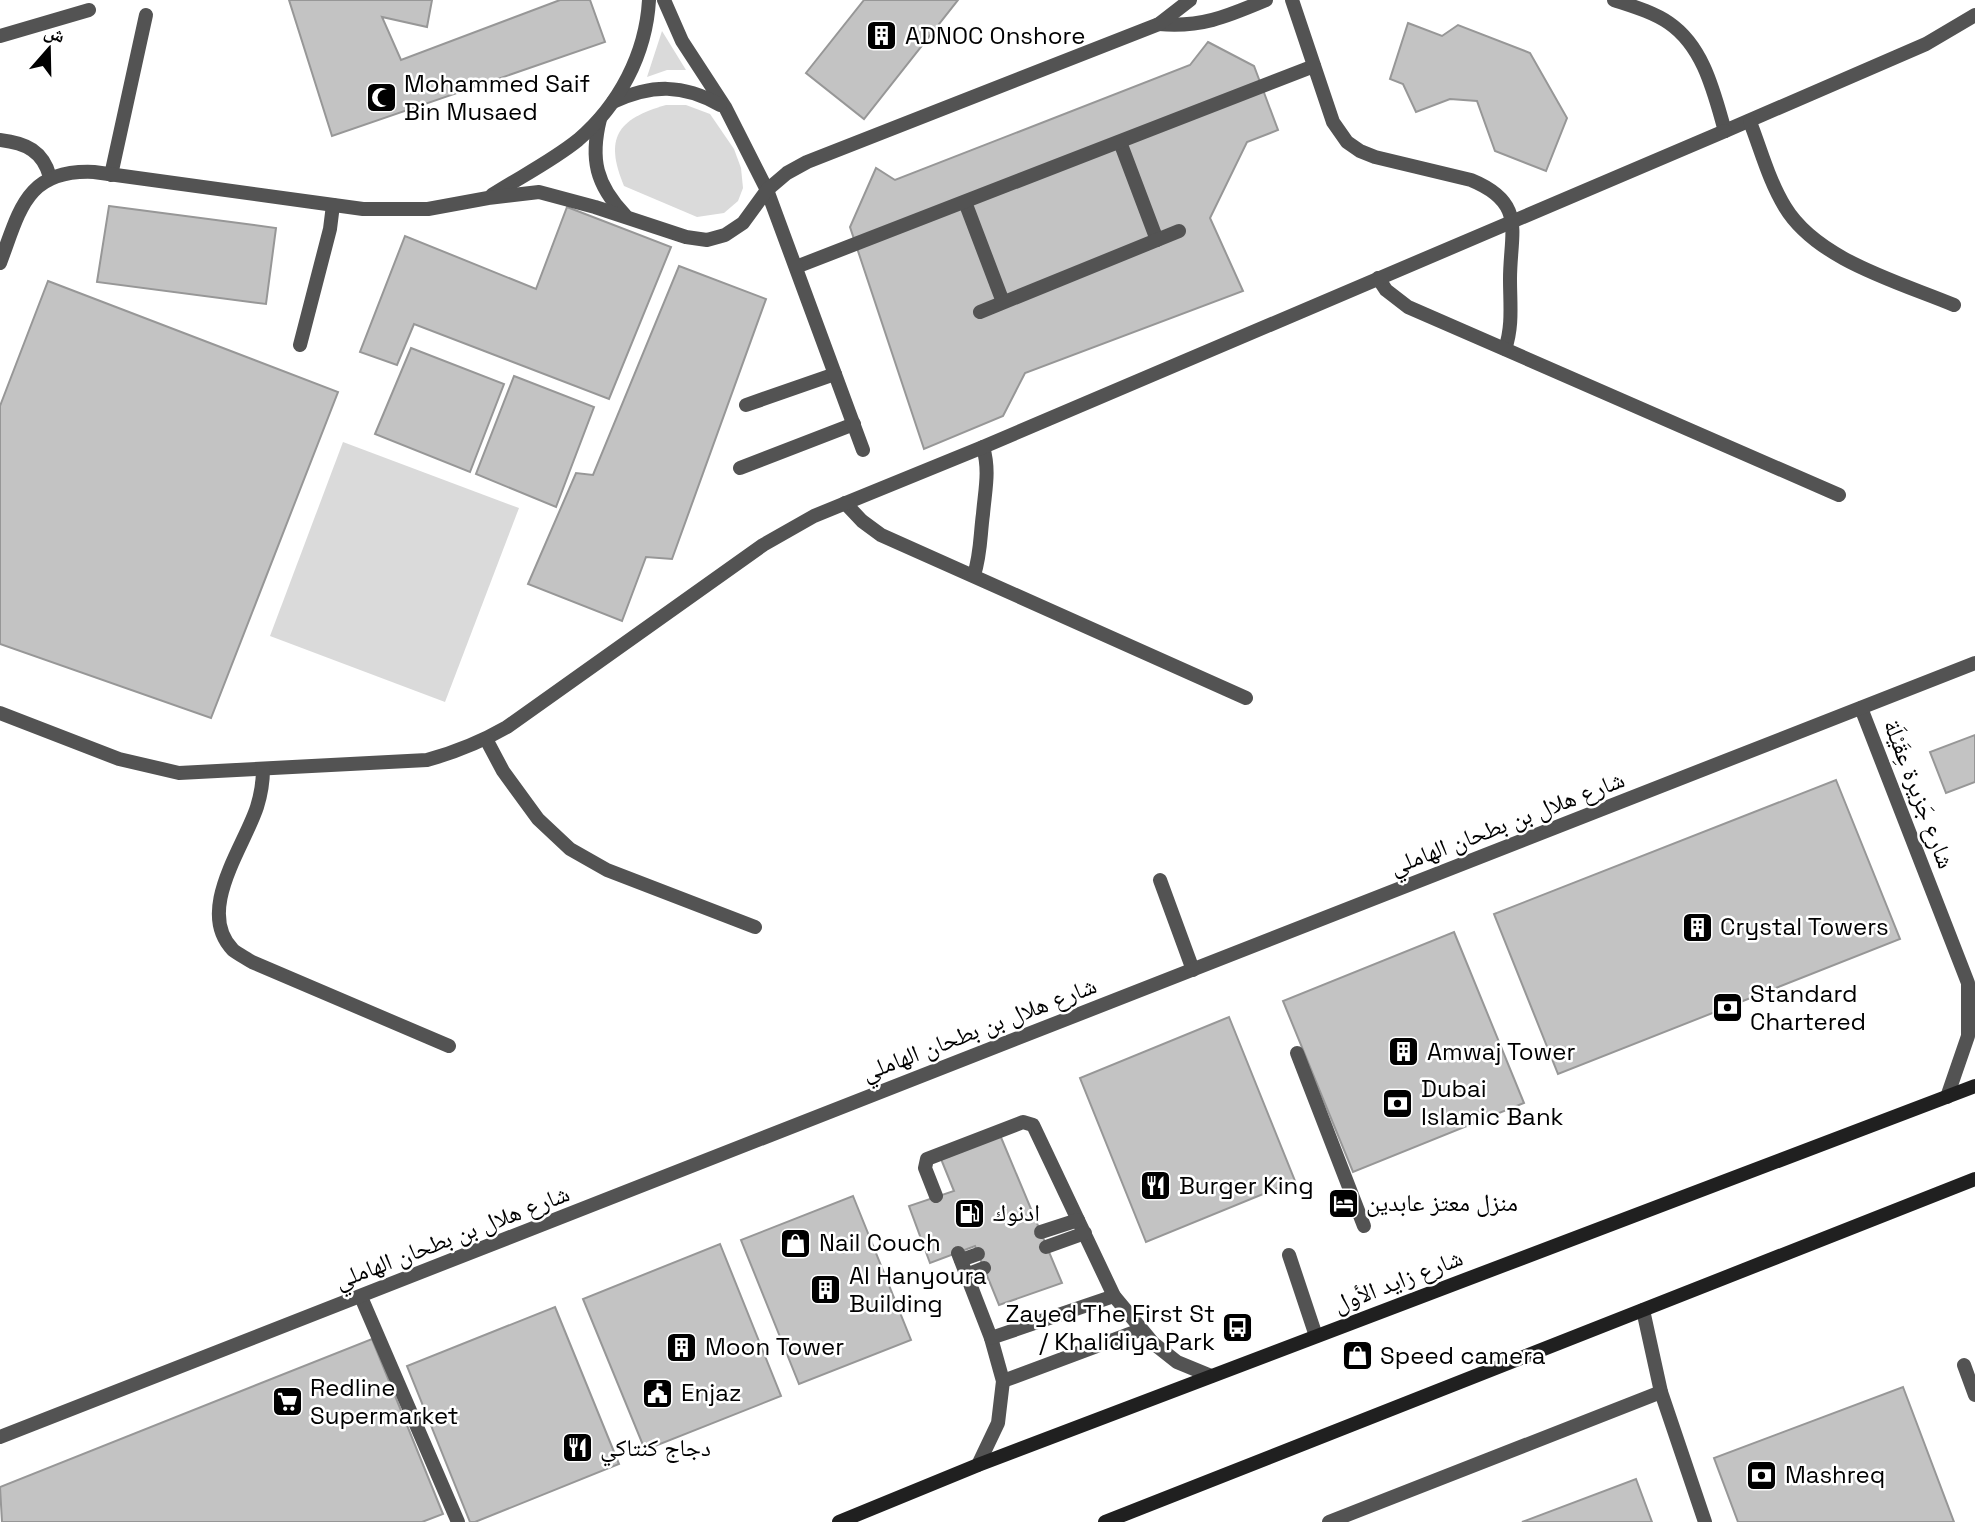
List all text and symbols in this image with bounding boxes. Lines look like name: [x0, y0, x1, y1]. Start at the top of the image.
north arrow: [14, 14, 84, 84]
text: ش: [41, 18, 68, 49]
building icon: ADNOC Onshore: [865, 19, 899, 53]
place label: ADNOC Onshore: [905, 20, 1085, 51]
place label: Mohammed Saif Bin Musaed: [404, 68, 590, 127]
mosque icon: Mohammed Saif Bin Musaed: [364, 81, 398, 115]
street label: شارع جَزيرة عِقَيْلَة: [1877, 715, 1962, 873]
street label: شارع هلال بن بطحان الهاملي: [1385, 763, 1630, 885]
building icon: Crystal Towers: [1680, 910, 1714, 944]
place label: Crystal Towers: [1720, 911, 1889, 942]
street label: شارع هلال بن بطحان الهاملي: [857, 969, 1102, 1091]
place label: Standard Chartered: [1750, 978, 1866, 1037]
bank icon: Standard Chartered: [1710, 991, 1744, 1025]
building icon: Amwaj Tower: [1387, 1035, 1421, 1069]
place label: Amwaj Tower: [1427, 1036, 1575, 1067]
place label: Dubai Islamic Bank: [1421, 1073, 1564, 1132]
bank icon: Dubai Islamic Bank: [1381, 1086, 1415, 1120]
restaurant icon: Burger King: [1139, 1169, 1173, 1203]
place label: Burger King: [1179, 1170, 1314, 1201]
street label: شارع هلال بن بطحان الهاملي: [330, 1177, 575, 1299]
hotel icon: منزل معتز عابدين: [1326, 1186, 1360, 1220]
place label: منزل معتز عابدين: [1366, 1187, 1518, 1218]
fuel station icon: ادنوك: [953, 1196, 987, 1230]
place label: ادنوك: [993, 1197, 1040, 1228]
shop icon: Nail Couch: [779, 1226, 813, 1260]
place label: Nail Couch: [819, 1227, 941, 1258]
street label: شارع زايد الأول: [1329, 1242, 1467, 1319]
place label: Al Hanyoura Building: [849, 1260, 987, 1319]
building icon: Al Hanyoura Building: [809, 1273, 843, 1307]
place label: Zayed The First St / Khalidiya Park: [1006, 1298, 1215, 1357]
bus stop icon: Zayed The First St / Khalidiya Park: [1221, 1311, 1255, 1345]
building icon: Moon Tower: [665, 1330, 699, 1364]
place label: Moon Tower: [705, 1331, 844, 1362]
shop icon: Speed camera: [1340, 1339, 1374, 1373]
place label: Speed camera: [1380, 1340, 1546, 1371]
place label: Redline Supermarket: [310, 1372, 459, 1431]
public building icon: Enjaz: [641, 1376, 675, 1410]
place label: Enjaz: [681, 1377, 741, 1408]
supermarket icon: Redline Supermarket: [270, 1385, 304, 1419]
restaurant icon: دجاج كنتاكي: [560, 1431, 594, 1465]
place label: دجاج كنتاكي: [600, 1432, 711, 1467]
bank icon: Mashreq: [1745, 1458, 1779, 1492]
place label: Mashreq: [1785, 1459, 1885, 1490]

